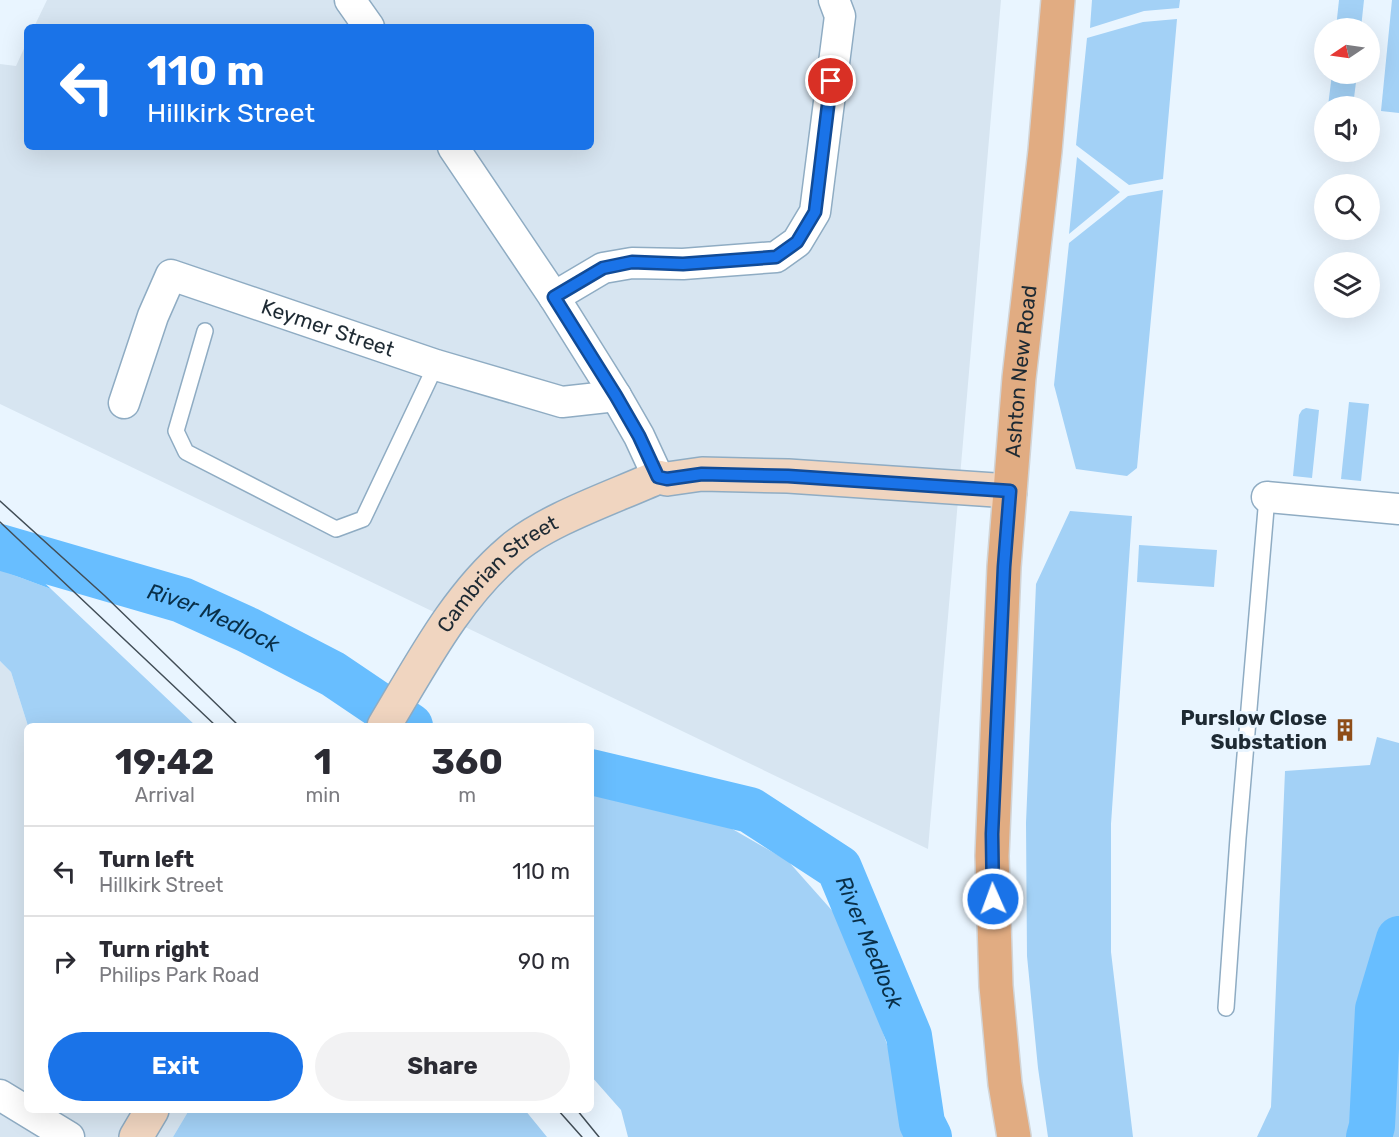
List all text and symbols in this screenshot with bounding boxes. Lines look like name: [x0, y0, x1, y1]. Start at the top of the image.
north arrow: [1314, 18, 1380, 84]
map controls: [1314, 18, 1380, 318]
text: 110 m: [147, 46, 265, 96]
icon: left: [48, 48, 126, 126]
pin: [805, 55, 856, 106]
icon: arrive: [814, 64, 847, 97]
button: sound: [1314, 96, 1380, 162]
text: Hillkirk Street: [147, 97, 315, 129]
button: search: [1314, 174, 1380, 240]
button: layers: [1314, 252, 1380, 318]
street label: Ashton New Road: [1000, 284, 1042, 458]
street label: Keymer Street: [258, 294, 398, 362]
street label: Cambrian Street: [431, 510, 562, 637]
water label: River Medlock: [144, 578, 285, 658]
place label: Purslow Close Substation: [1180, 705, 1327, 754]
building icon: Purslow Close Substation: [1332, 717, 1358, 743]
text: 19:42: [115, 740, 215, 783]
text: 1: [314, 740, 332, 783]
text: 360: [431, 740, 503, 783]
text: Arrival: [135, 783, 195, 807]
text: min: [306, 783, 340, 807]
text: m: [458, 783, 476, 807]
text: Turn left: [99, 846, 194, 873]
icon: left: [48, 855, 81, 888]
text: 110 m: [512, 858, 570, 885]
position arrow: [961, 867, 1025, 931]
water label: River Medlock: [830, 872, 909, 1013]
text: Hillkirk Street: [99, 873, 223, 897]
text: Turn right: [99, 936, 209, 963]
icon: right: [48, 945, 81, 978]
text: 90 m: [518, 948, 570, 975]
text: Philips Park Road: [99, 963, 259, 987]
button: Exit: [48, 1032, 303, 1101]
button: Share: [315, 1032, 570, 1101]

